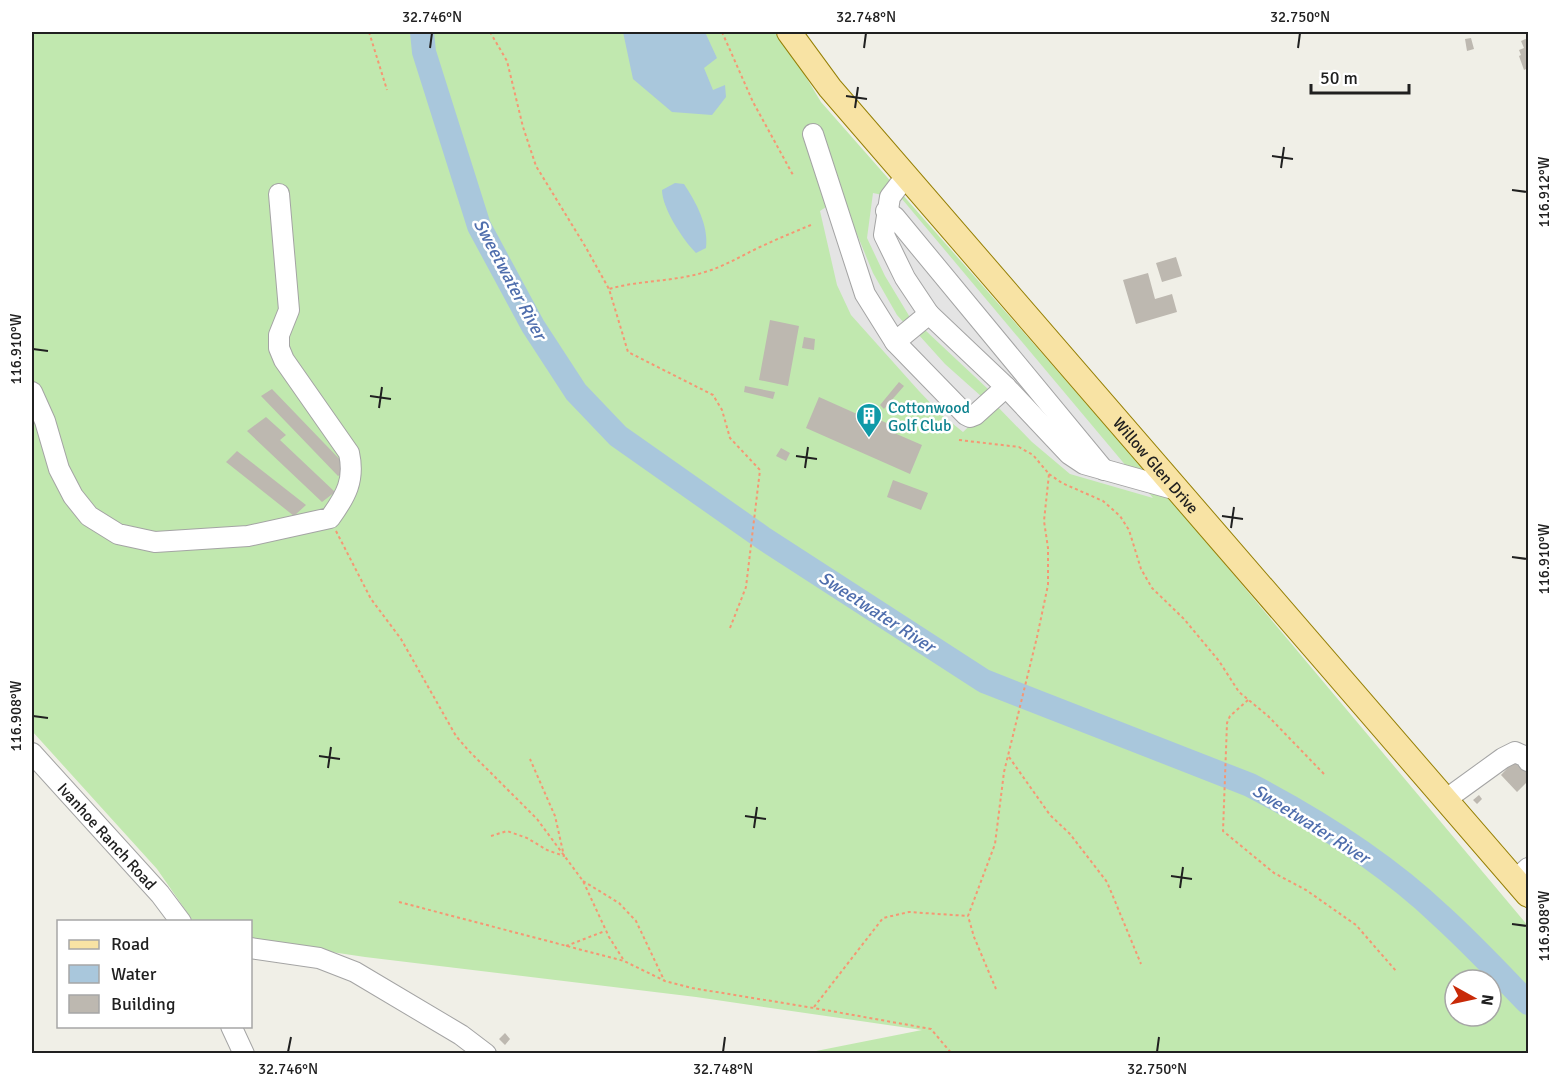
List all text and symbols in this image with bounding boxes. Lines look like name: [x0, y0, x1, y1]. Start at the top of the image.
text: 32.746°N: [402, 8, 462, 26]
text: 32.748°N: [836, 8, 896, 26]
text: 32.750°N: [1270, 8, 1330, 26]
scale bar: [1311, 57, 1408, 95]
text: 50 m: [1320, 67, 1358, 89]
text: 116.912°W: [1535, 156, 1553, 227]
water label: Sweetwater River: [469, 215, 552, 345]
text: 116.910°W: [7, 313, 25, 384]
place label: Cottonwood Golf Club: [888, 398, 970, 436]
building icon: Cottonwood Golf Club: [854, 401, 884, 439]
street label: Willow Glen Drive: [1108, 413, 1203, 518]
text: 116.910°W: [1535, 523, 1553, 594]
water label: Sweetwater River: [815, 566, 941, 659]
text: 116.908°W: [7, 680, 25, 751]
street label: Ivanhoe Ranch Road: [53, 779, 160, 894]
water label: Sweetwater River: [1249, 779, 1375, 870]
text: 116.908°W: [1535, 890, 1553, 961]
legend: [57, 920, 252, 1028]
text: Road: [111, 933, 150, 955]
text: Water: [111, 963, 157, 985]
north arrow: [1443, 968, 1503, 1028]
text: Building: [111, 993, 175, 1015]
text: N: [1476, 993, 1498, 1007]
text: 32.746°N: [258, 1060, 318, 1078]
text: 32.748°N: [693, 1060, 753, 1078]
text: 32.750°N: [1127, 1060, 1187, 1078]

